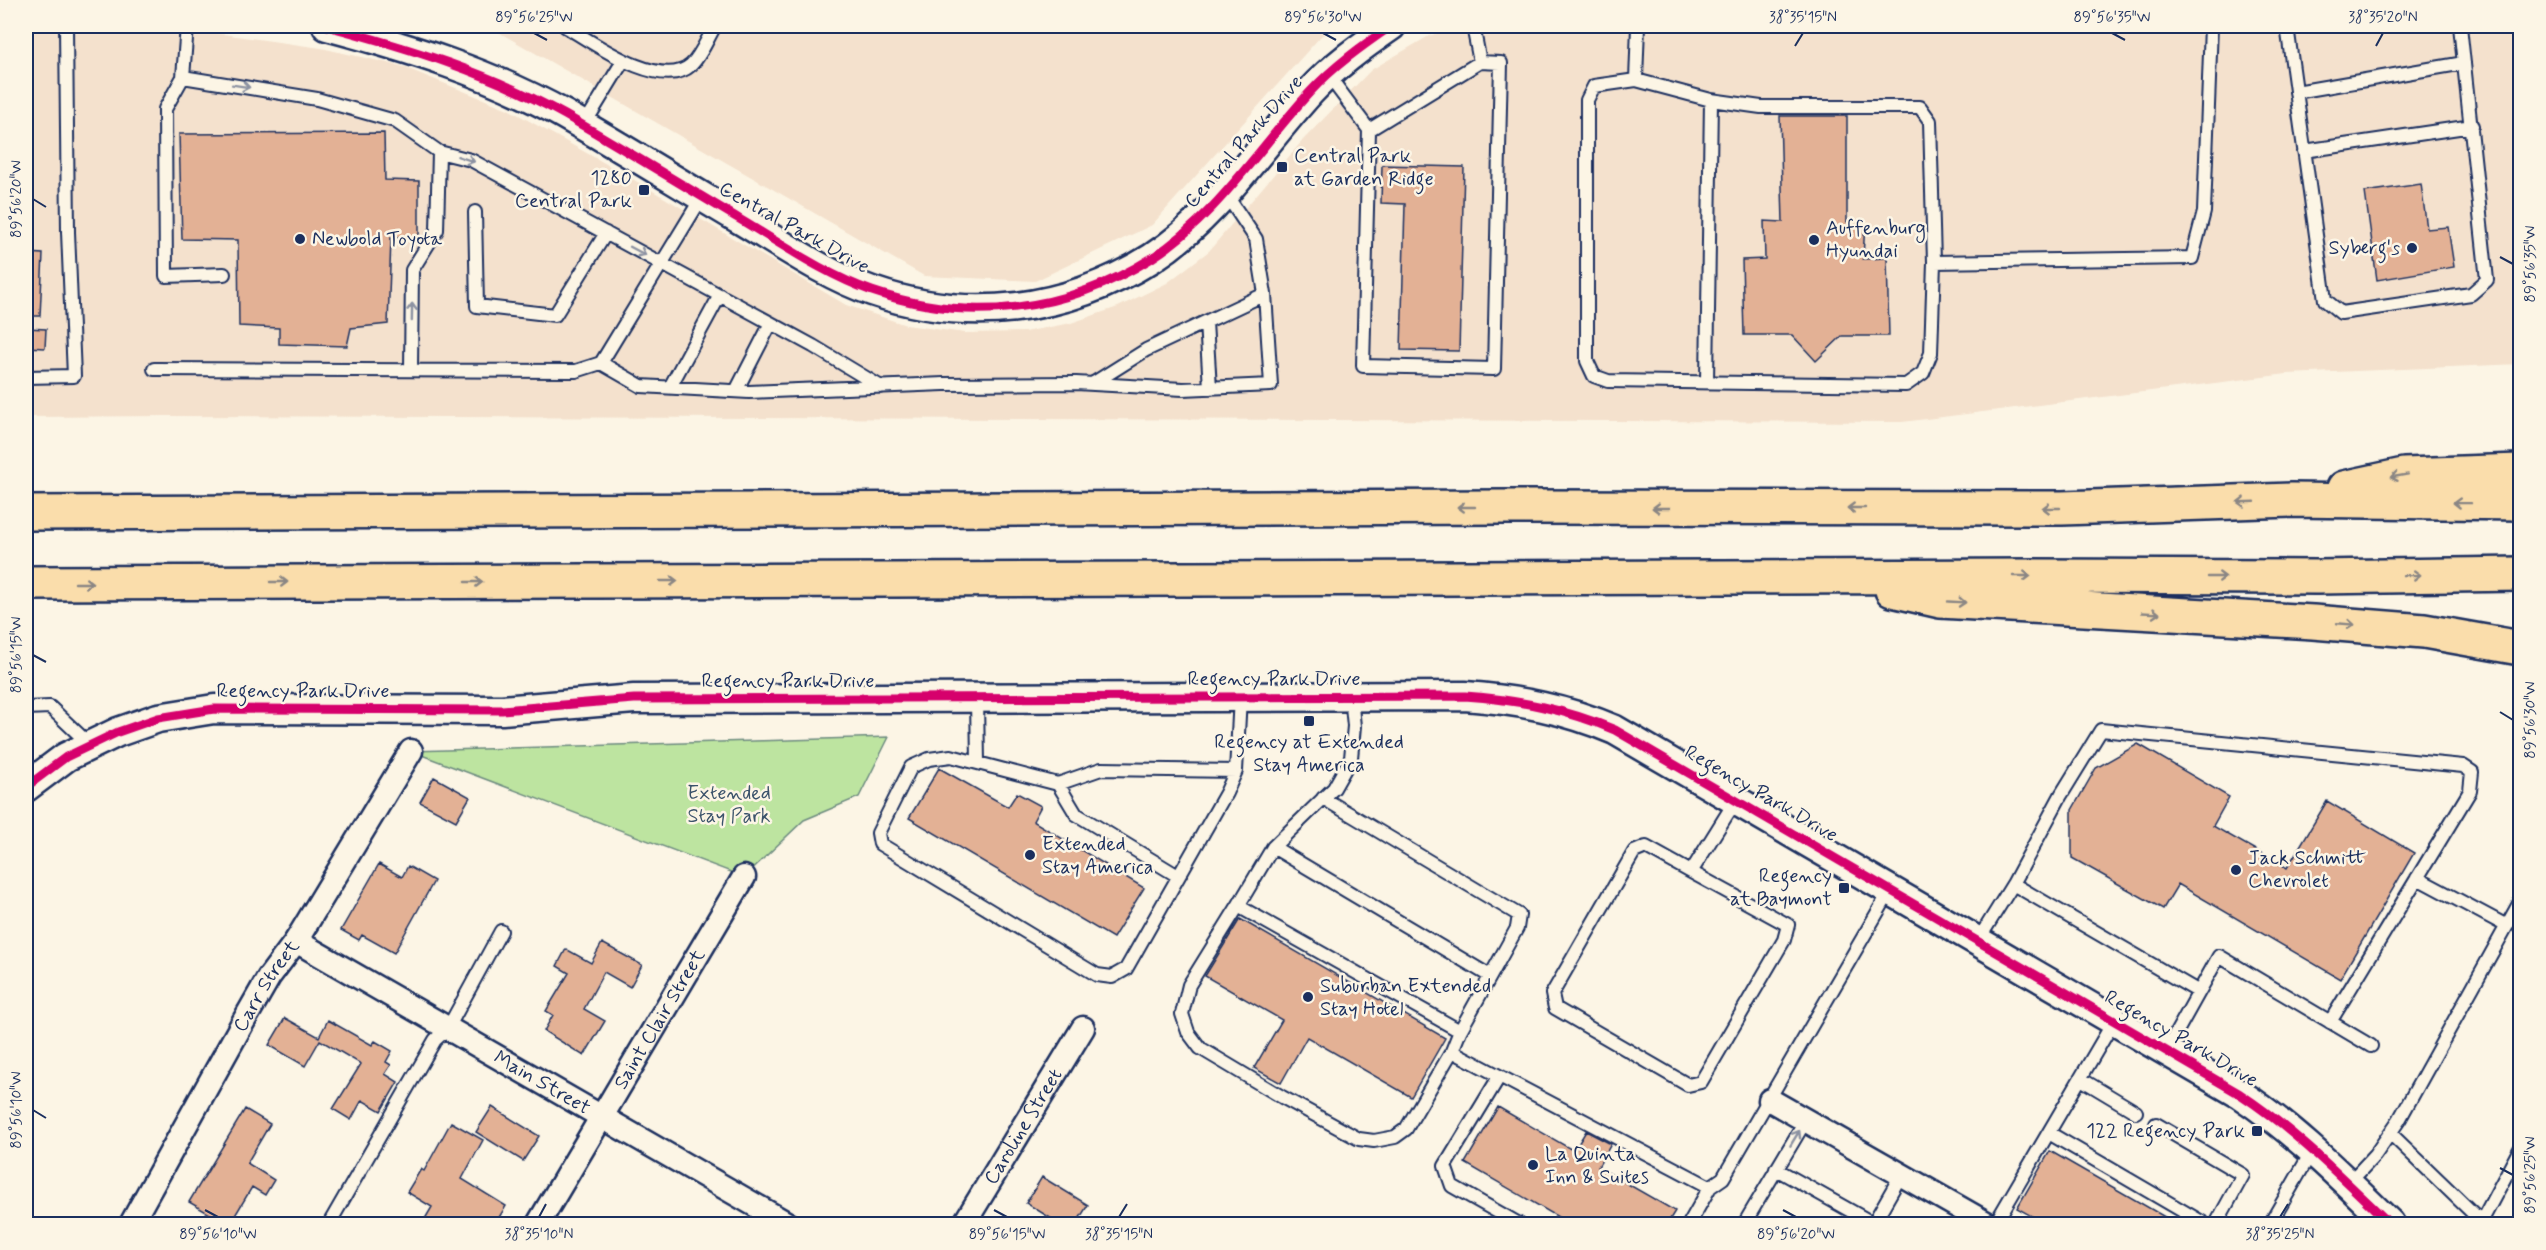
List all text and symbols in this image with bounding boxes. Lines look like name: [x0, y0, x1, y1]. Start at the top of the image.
text: 89°56'25"W: [495, 8, 573, 28]
text: 89°56'30"W: [1284, 8, 1362, 28]
text: 38°35'15"N: [1769, 8, 1837, 28]
text: 89°56'35"W: [2074, 8, 2150, 28]
text: 38°35'20"N: [2348, 8, 2418, 28]
street label: Central Park Drive: [1179, 70, 1309, 214]
one-way arrow: [231, 81, 251, 92]
place label: Central Park at Garden Ridge: [1294, 143, 1434, 195]
one-way arrow: [456, 154, 475, 165]
text: 89°56'20"W: [7, 160, 27, 238]
marker: Central Park at Garden Ridge: [1275, 160, 1289, 174]
place label: 1280 Central Park: [515, 165, 632, 215]
street label: Central Park Drive: [714, 175, 874, 281]
marker: 1280 Central Park: [637, 183, 651, 197]
place label: Auffenburg Hyundai: [1826, 215, 1926, 265]
place label: Newbold Toyota: [312, 226, 443, 253]
text: 89°56'35"W: [2521, 226, 2541, 302]
marker: Newbold Toyota: [293, 232, 307, 246]
marker: Auffenburg Hyundai: [1807, 233, 1821, 247]
place label: Syberg's: [2328, 235, 2400, 264]
marker: Syberg's: [2405, 241, 2419, 255]
one-way arrow: [629, 246, 647, 257]
one-way arrow: [406, 302, 418, 322]
one-way arrow: [2390, 471, 2410, 482]
one-way arrow: [2237, 496, 2257, 508]
one-way arrow: [2453, 497, 2473, 509]
one-way arrow: [1457, 501, 1477, 513]
one-way arrow: [1652, 502, 1672, 513]
one-way arrow: [1847, 502, 1867, 514]
one-way arrow: [2042, 502, 2062, 514]
one-way arrow: [2402, 569, 2422, 581]
one-way arrow: [2012, 570, 2032, 582]
one-way arrow: [2207, 571, 2227, 583]
one-way arrow: [658, 575, 678, 587]
one-way arrow: [268, 576, 288, 588]
one-way arrow: [463, 576, 483, 588]
one-way arrow: [73, 577, 93, 589]
one-way arrow: [1946, 597, 1966, 608]
one-way arrow: [2141, 608, 2161, 619]
text: 89°56'15"W: [7, 617, 27, 693]
one-way arrow: [2336, 619, 2355, 630]
street label: Regency Park Drive: [1187, 666, 1361, 695]
street label: Regency Park Drive: [701, 668, 875, 697]
street label: Regency Park Drive: [216, 678, 390, 707]
text: 89°56'30"W: [2521, 681, 2541, 759]
marker: Regency at Extended Stay America: [1302, 714, 1316, 728]
place label: Regency at Extended Stay America: [1214, 729, 1404, 779]
street label: Regency Park Drive: [1678, 739, 1843, 851]
park label: Extended Stay Park: [687, 780, 771, 830]
place label: Extended Stay America: [1042, 831, 1154, 881]
place label: Jack Schmitt Chevrolet: [2248, 845, 2367, 895]
marker: Extended Stay America: [1023, 848, 1037, 862]
place label: Regency at Baymont: [1730, 863, 1832, 913]
marker: Jack Schmitt Chevrolet: [2229, 863, 2243, 877]
marker: Regency at Baymont: [1837, 881, 1851, 895]
street label: Carr Street: [227, 934, 306, 1037]
street label: Saint Clair Street: [607, 944, 712, 1094]
place label: Suburban Extended Stay Hotel: [1320, 973, 1491, 1023]
street label: Regency Park Drive: [2098, 984, 2263, 1096]
marker: Suburban Extended Stay Hotel: [1301, 990, 1315, 1004]
street label: Main Street: [489, 1044, 596, 1121]
street label: Caroline Street: [978, 1063, 1069, 1190]
text: 89°56'10"W: [7, 1071, 27, 1149]
place label: 122 Regency Park: [2086, 1118, 2245, 1147]
marker: 122 Regency Park: [2250, 1124, 2264, 1138]
one-way arrow: [1789, 1130, 1801, 1147]
text: 89°56'25"W: [2521, 1136, 2541, 1214]
place label: La Quinta Inn & Suites: [1545, 1141, 1649, 1191]
marker: La Quinta Inn & Suites: [1526, 1158, 1540, 1172]
text: 89°56'10"W: [179, 1225, 257, 1245]
text: 38°35'10"N: [505, 1225, 573, 1245]
text: 89°56'15"W: [969, 1225, 1045, 1245]
text: 38°35'15"N: [1085, 1225, 1153, 1245]
text: 89°56'20"W: [1757, 1225, 1835, 1245]
text: 38°35'25"N: [2246, 1225, 2314, 1245]

